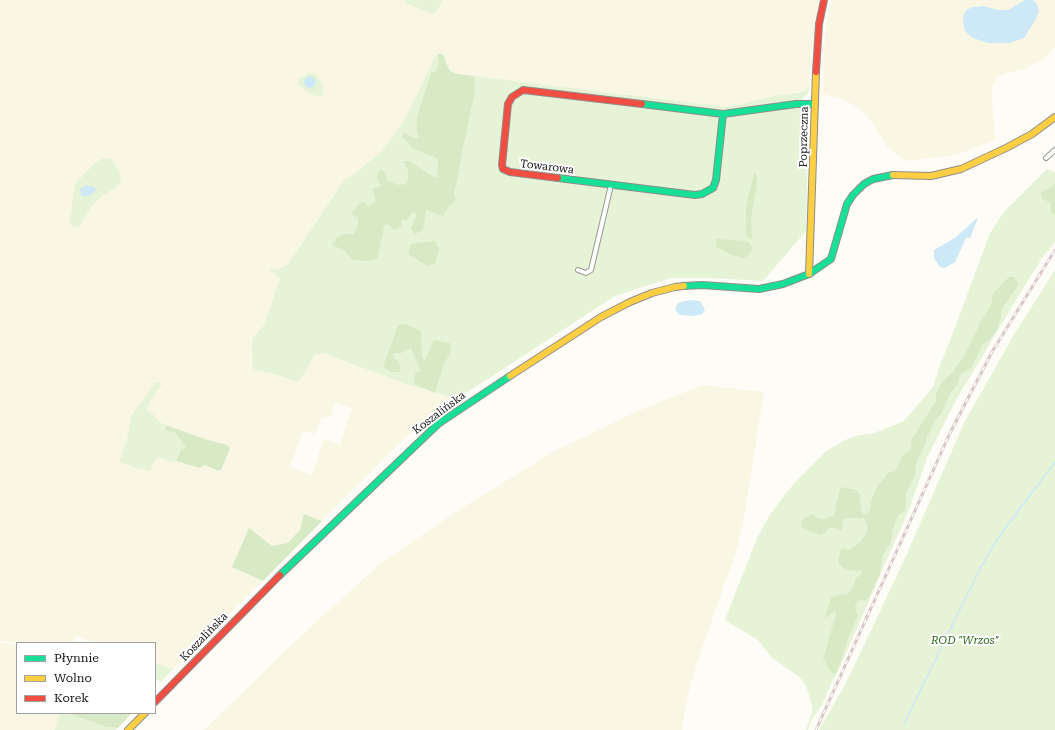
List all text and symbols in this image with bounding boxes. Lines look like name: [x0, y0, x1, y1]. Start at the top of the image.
street label: Poprzeczna: [797, 106, 811, 168]
street label: Towarowa: [519, 157, 575, 177]
street label: Koszalińska: [410, 389, 468, 437]
street label: Koszalińska: [178, 610, 230, 664]
park label: ROD "Wrzos": [931, 634, 999, 648]
legend: [16, 642, 156, 714]
text: Płynnie: [54, 651, 99, 665]
text: Wolno: [54, 671, 92, 685]
text: Korek: [54, 691, 89, 705]

